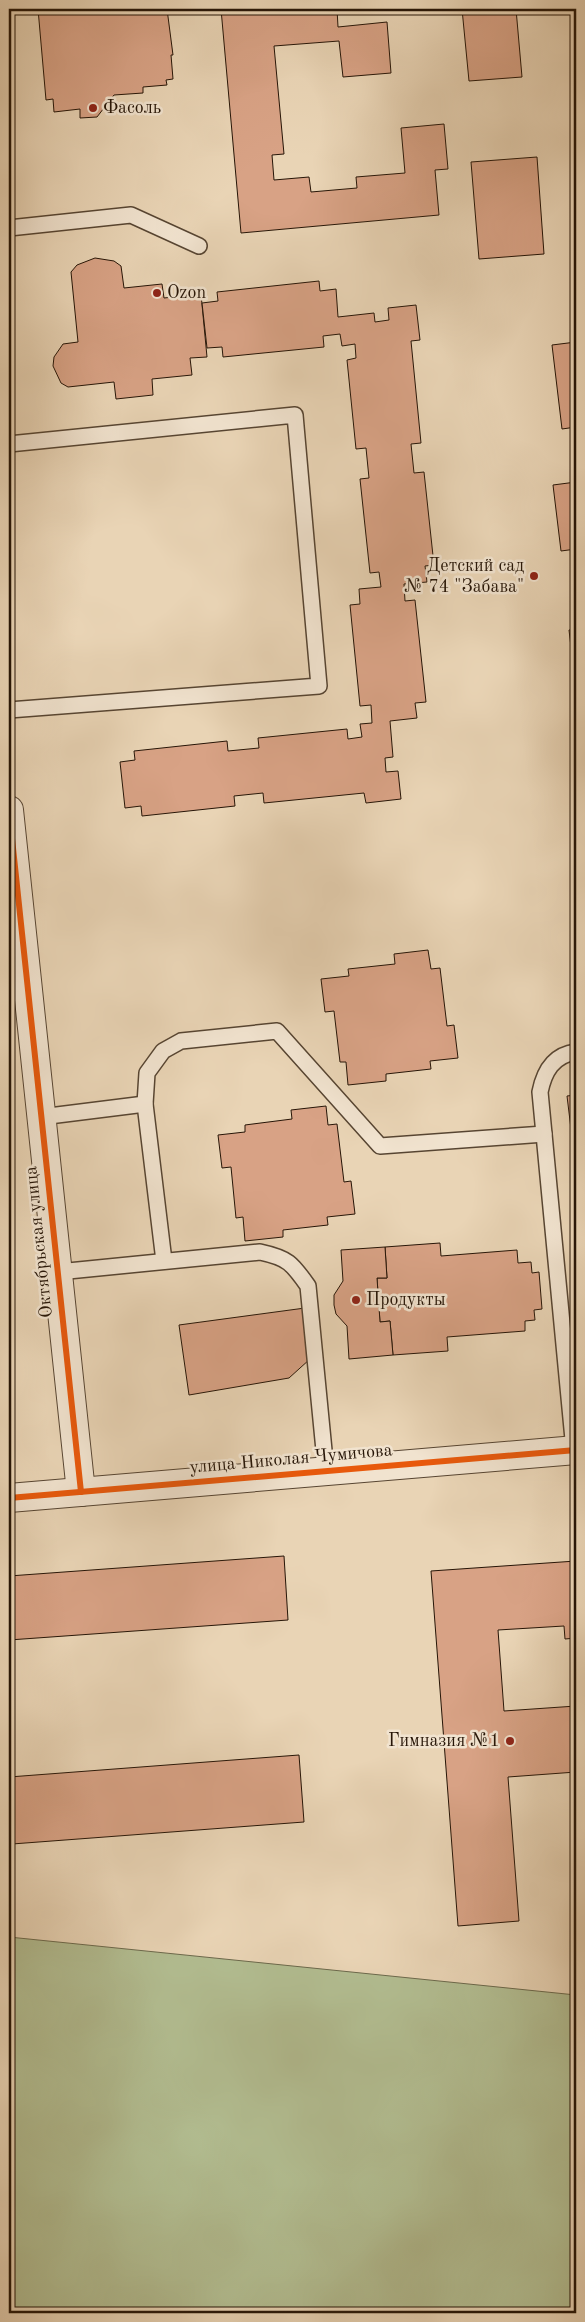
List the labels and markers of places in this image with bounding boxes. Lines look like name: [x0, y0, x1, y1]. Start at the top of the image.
place label: Фасоль: [103, 99, 161, 117]
marker: Фасоль: [87, 102, 99, 114]
place label: Ozon: [167, 284, 206, 302]
marker: Ozon: [151, 287, 163, 299]
place label: Детский сад № 74 "Забава": [404, 557, 524, 596]
marker: Детский сад № 74 "Забава": [528, 570, 540, 582]
place label: Продукты: [366, 1291, 446, 1309]
marker: Продукты: [350, 1294, 362, 1306]
place label: Гимназия №1: [388, 1732, 500, 1750]
marker: Гимназия №1: [504, 1735, 516, 1747]

